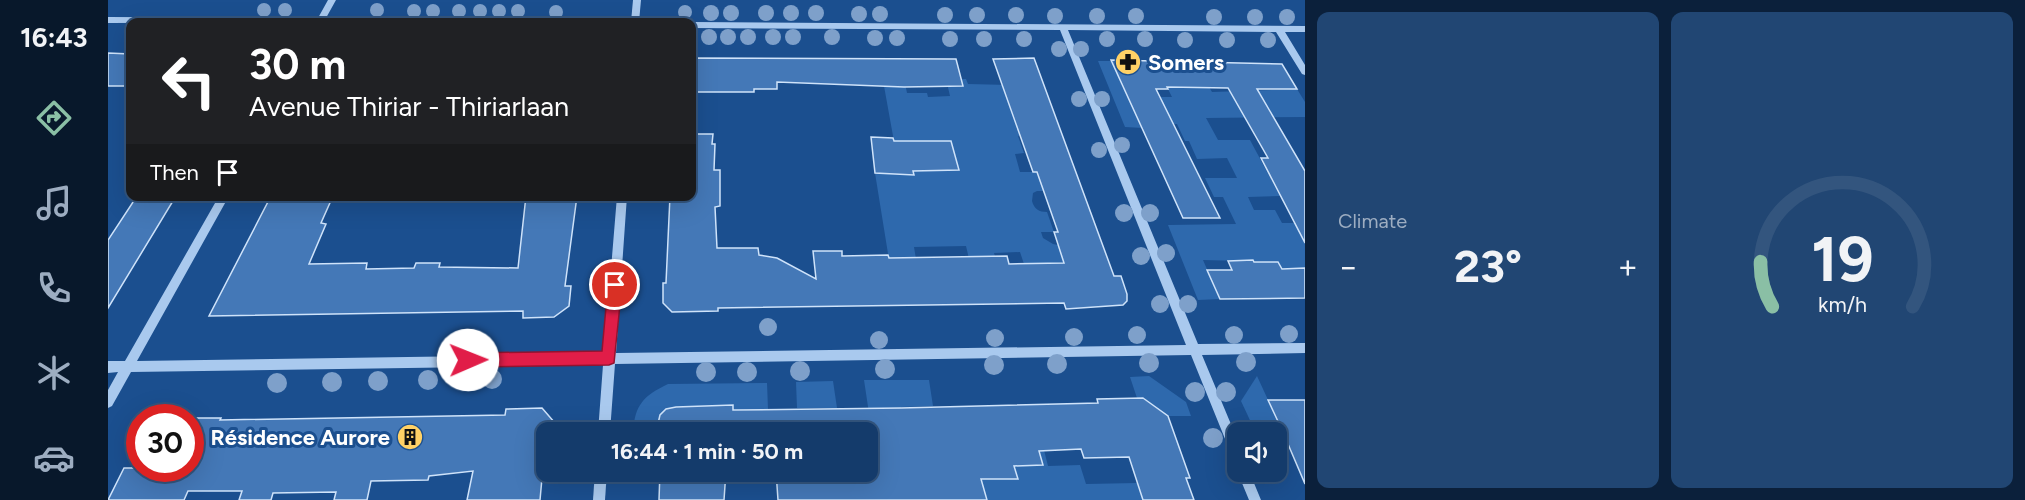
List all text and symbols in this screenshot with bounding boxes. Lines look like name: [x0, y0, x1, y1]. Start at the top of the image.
text: 16:43: [20, 21, 88, 54]
text: 30 m: [249, 39, 346, 90]
icon: left: [150, 42, 228, 120]
pharmacy icon: Somers: [1113, 47, 1143, 77]
place label: Somers: [1148, 49, 1224, 76]
text: Avenue Thiriar - Thiriarlaan: [249, 90, 569, 123]
icon: directions: [33, 97, 75, 139]
icon: arrive: [211, 156, 244, 189]
text: Then: [150, 159, 199, 186]
icon: music: [33, 182, 75, 224]
text: Climate: [1338, 209, 1407, 233]
text: 19: [1811, 222, 1873, 297]
text: 23°: [1454, 239, 1522, 293]
text: −: [1338, 247, 1359, 286]
text: +: [1617, 247, 1638, 286]
pin: [589, 259, 640, 310]
icon: phone: [33, 267, 75, 309]
icon: arrive: [598, 268, 631, 301]
text: km/h: [1818, 292, 1866, 317]
position arrow: [436, 328, 500, 392]
icon: climate: [33, 352, 75, 394]
speed limit sign: 30: [126, 404, 204, 482]
building icon: Résidence Aurore: [395, 422, 425, 452]
map controls: [1227, 422, 1287, 482]
button: sound: [1227, 422, 1287, 482]
place label: Résidence Aurore: [210, 424, 390, 451]
icon: car: [33, 437, 75, 479]
text: 16:44 · 1 min · 50 m: [611, 438, 803, 465]

